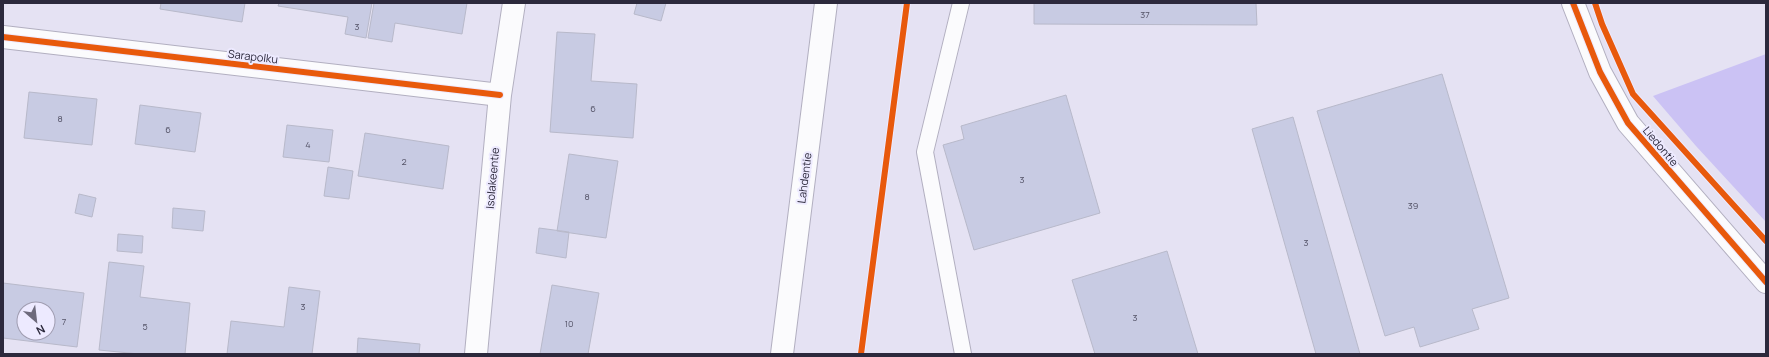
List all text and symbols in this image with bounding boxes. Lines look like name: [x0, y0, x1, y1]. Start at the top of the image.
house number: 37: [1140, 8, 1150, 21]
house number: 3: [355, 20, 360, 33]
street label: Sarapolku: [227, 45, 279, 67]
house number: 6: [590, 102, 596, 115]
house number: 8: [57, 112, 63, 125]
house number: 6: [165, 123, 171, 136]
street label: Liedontie: [1640, 123, 1682, 169]
house number: 4: [305, 138, 311, 151]
street label: Isolakeentie: [482, 146, 502, 209]
street label: Lahdentie: [793, 151, 815, 204]
house number: 2: [401, 155, 407, 168]
house number: 3: [1020, 173, 1025, 186]
house number: 8: [584, 190, 590, 203]
house number: 39: [1408, 199, 1418, 212]
house number: 3: [1304, 236, 1309, 249]
house number: 3: [301, 300, 306, 313]
north arrow: [16, 301, 56, 341]
house number: 3: [1133, 311, 1138, 324]
house number: 7: [62, 315, 67, 328]
house number: 10: [565, 317, 574, 330]
house number: 5: [142, 320, 148, 333]
text: N: [34, 322, 48, 339]

